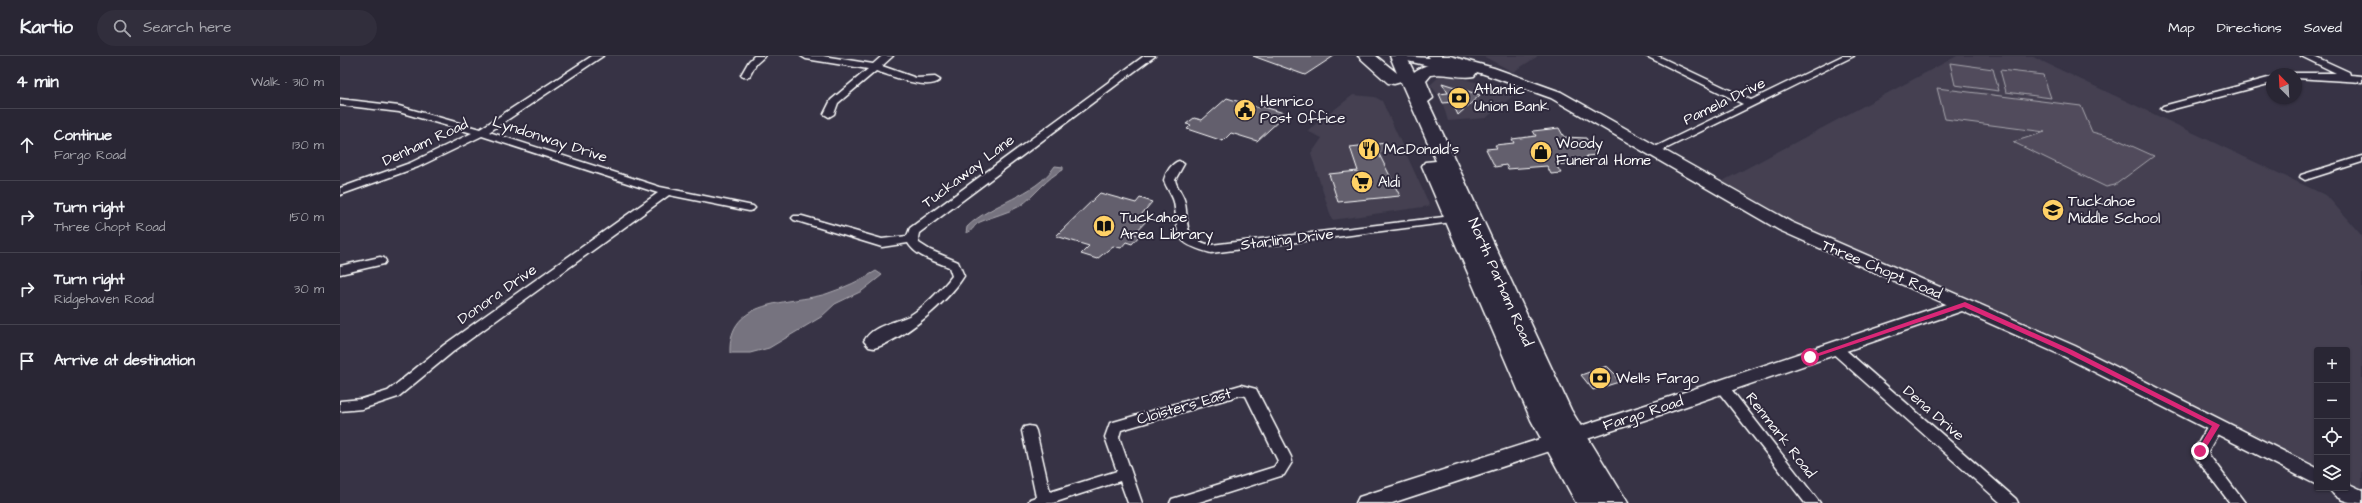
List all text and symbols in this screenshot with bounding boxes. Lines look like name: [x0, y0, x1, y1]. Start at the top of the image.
search box: [97, 10, 377, 46]
text: Kartio: [20, 14, 73, 41]
icon: search: [111, 17, 133, 39]
text: Search here: [143, 17, 231, 38]
text: Map: [2168, 18, 2195, 38]
text: Directions: [2217, 18, 2282, 38]
text: Saved: [2304, 18, 2342, 38]
north arrow: [2266, 68, 2302, 104]
text: 4 min: [16, 70, 59, 94]
street label: Pamela Drive: [1680, 72, 1769, 130]
text: Walk · 310 m: [251, 73, 324, 91]
place label: Atlantic Union Bank: [1474, 79, 1549, 117]
bank icon: Atlantic Union Bank: [1446, 85, 1472, 111]
place label: Henrico Post Office: [1260, 91, 1345, 129]
public building icon: Henrico Post Office: [1232, 97, 1258, 123]
street label: Lyndonway Drive: [489, 111, 610, 169]
street label: Denham Road: [379, 113, 472, 172]
text: Continue: [54, 125, 112, 146]
street label: Tuckaway Lane: [918, 130, 1020, 214]
place label: Woody Funeral Home: [1556, 133, 1651, 171]
icon: ahead: [16, 134, 38, 156]
text: 130 m: [292, 136, 324, 154]
restaurant icon: McDonald's: [1356, 136, 1382, 162]
place label: McDonald's: [1384, 139, 1460, 160]
shop icon: Woody Funeral Home: [1528, 139, 1554, 165]
text: Fargo Road: [54, 146, 126, 164]
supermarket icon: Aldi: [1349, 169, 1375, 195]
place label: Aldi: [1378, 172, 1401, 193]
place label: Tuckahoe Middle School: [2068, 191, 2160, 229]
text: Turn right: [54, 197, 125, 218]
school or university icon: Tuckahoe Middle School: [2040, 197, 2066, 223]
icon: right: [16, 206, 38, 228]
place label: Tuckahoe Area Library: [1120, 207, 1213, 246]
text: 150 m: [290, 208, 324, 226]
library icon: Tuckahoe Area Library: [1091, 213, 1117, 239]
street label: North Parham Road: [1463, 215, 1538, 350]
text: Three Chopt Road: [54, 218, 166, 236]
street label: Starling Drive: [1239, 223, 1335, 257]
street label: Three Chopt Road: [1818, 235, 1945, 304]
street label: Donora Drive: [454, 259, 541, 329]
text: Turn right: [54, 269, 125, 290]
icon: right: [16, 278, 38, 300]
text: 30 m: [294, 280, 324, 298]
text: Ridgehaven Road: [54, 290, 154, 308]
map controls: [2314, 347, 2350, 491]
button: +: [2314, 347, 2350, 383]
route start: [1801, 348, 1819, 366]
icon: arrive: [16, 350, 38, 372]
text: Arrive at destination: [54, 350, 195, 371]
bank icon: Wells Fargo: [1587, 365, 1613, 391]
place label: Wells Fargo: [1616, 368, 1700, 390]
street label: Dena Drive: [1898, 381, 1969, 446]
street label: Cloisters East: [1134, 383, 1234, 430]
button: −: [2314, 383, 2350, 419]
street label: Renmark Road: [1740, 388, 1821, 483]
street label: Fargo Road: [1600, 391, 1686, 437]
button: locate: [2314, 419, 2350, 455]
route end: [2191, 442, 2209, 460]
button: layers: [2314, 455, 2350, 491]

